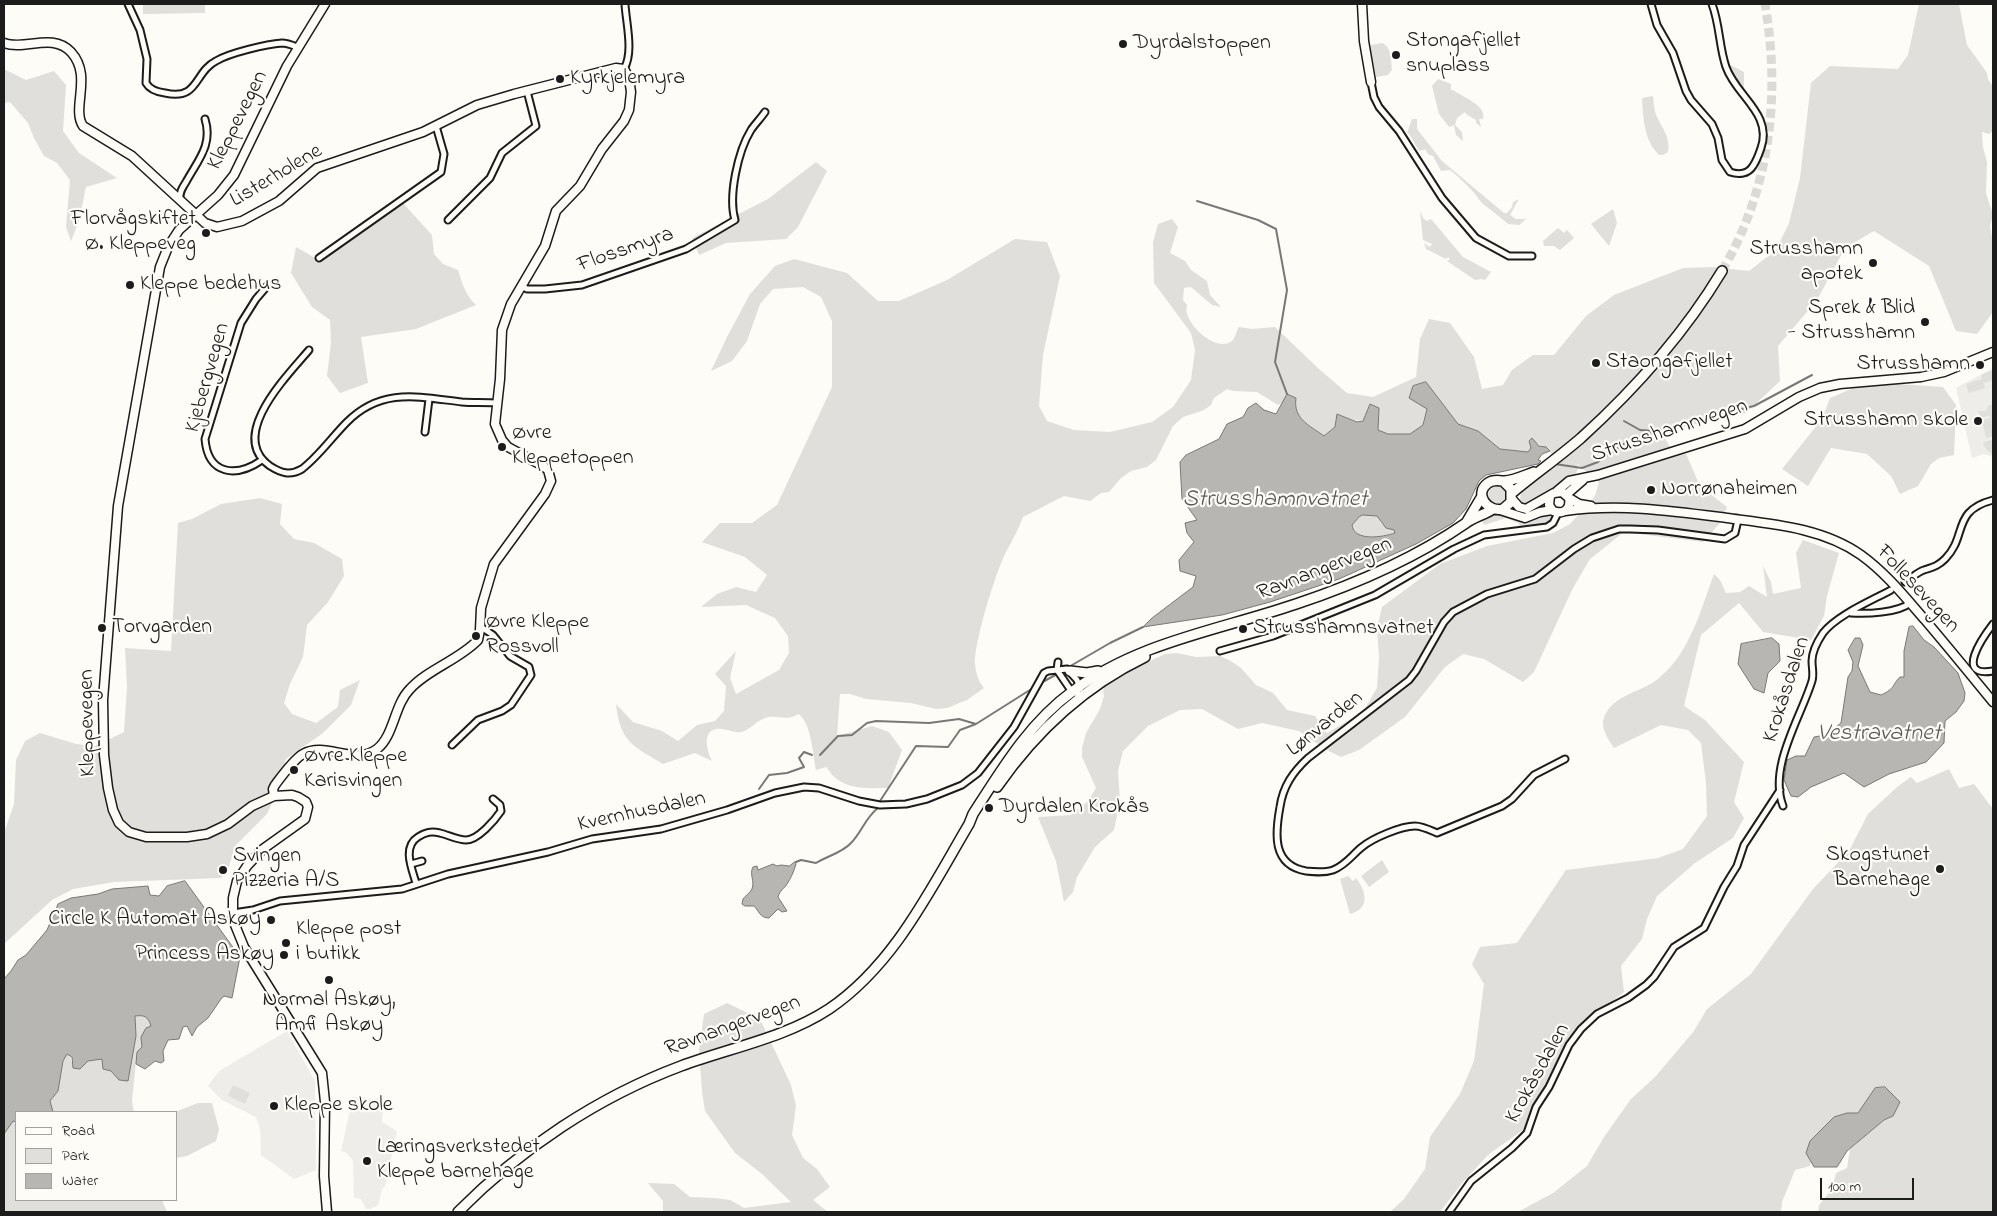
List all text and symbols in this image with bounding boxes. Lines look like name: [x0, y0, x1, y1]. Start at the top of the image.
place label: Stongafjellet snuplass: [1406, 29, 1521, 80]
place label: Dyrdalstoppen: [1133, 31, 1271, 57]
marker: Dyrdalstoppen: [1117, 38, 1129, 50]
marker: Stongafjellet snuplass: [1390, 49, 1402, 61]
place label: Kyrkjelemyra: [570, 66, 685, 92]
street label: Kleppevegen: [203, 67, 275, 175]
marker: Kyrkjelemyra: [554, 73, 566, 85]
street label: Listerholene: [226, 139, 328, 215]
place label: Florvågskiftet Ø. Kleppeveg: [71, 207, 196, 258]
street label: Flossmyra: [575, 222, 677, 280]
marker: Florvågskiftet Ø. Kleppeveg: [200, 227, 212, 239]
place label: Strusshamn apotek: [1750, 237, 1863, 288]
marker: Strusshamn apotek: [1867, 257, 1879, 269]
place label: Kleppe bedehus: [140, 272, 281, 298]
marker: Kleppe bedehus: [124, 279, 136, 291]
place label: Sprek & Blid - Strusshamn: [1788, 296, 1915, 348]
marker: Sprek & Blid - Strusshamn: [1919, 316, 1931, 328]
street label: Kjebergvegen: [181, 320, 237, 436]
place label: Staongafjellet: [1606, 350, 1733, 376]
place label: Strusshamn: [1857, 352, 1970, 378]
marker: Staongafjellet: [1590, 357, 1602, 369]
marker: Strusshamn: [1974, 359, 1986, 371]
street label: Strusshamnvegen: [1588, 394, 1752, 470]
place label: Strusshamn skole: [1804, 408, 1968, 434]
marker: Strusshamn skole: [1972, 415, 1984, 427]
place label: Øvre Kleppetoppen: [512, 421, 633, 472]
marker: Øvre Kleppetoppen: [496, 441, 508, 453]
place label: Norrønaheimen: [1661, 477, 1797, 503]
marker: Norrønaheimen: [1645, 484, 1657, 496]
water label: Strusshamnvatnet: [1183, 487, 1367, 515]
street label: Ravnangervegen: [1254, 532, 1396, 608]
street label: Follesevegen: [1870, 540, 1964, 640]
place label: Øvre Kleppe Rossvoll: [486, 610, 589, 661]
place label: Torvgarden: [112, 615, 212, 641]
place label: Strusshamnsvatnet: [1253, 616, 1434, 642]
marker: Torvgarden: [96, 622, 108, 634]
marker: Strusshamnsvatnet: [1237, 623, 1249, 635]
marker: Øvre Kleppe Rossvoll: [470, 630, 482, 642]
street label: Krokåsdalen: [1759, 634, 1817, 746]
street label: Kleppevegen: [75, 669, 103, 777]
street label: Lønvarden: [1282, 686, 1370, 764]
water label: Vestravatnet: [1817, 721, 1941, 749]
place label: Øvre Kleppe Karisvingen: [304, 744, 407, 796]
marker: Øvre Kleppe Karisvingen: [288, 764, 300, 776]
street label: Kvernhusdalen: [576, 787, 708, 839]
place label: Dyrdalen Krokås: [999, 795, 1149, 821]
marker: Dyrdalen Krokås: [983, 802, 995, 814]
place label: Skogstunet Barnehage: [1826, 843, 1930, 894]
place label: Svingen Pizzeria A/S: [233, 844, 339, 896]
marker: Skogstunet Barnehage: [1934, 863, 1946, 875]
marker: Svingen Pizzeria A/S: [217, 864, 229, 876]
place label: Circle K Automat Askøy: [48, 907, 261, 933]
marker: Circle K Automat Askøy: [265, 914, 277, 926]
place label: Kleppe post i butikk: [296, 917, 402, 968]
marker: Kleppe post i butikk: [280, 937, 292, 949]
place label: Princess Askøy: [135, 942, 274, 968]
marker: Princess Askøy: [278, 949, 290, 961]
marker: Normal Askøy, Amfi Askøy: [323, 974, 335, 986]
place label: Normal Askøy, Amfi Askøy: [262, 988, 396, 1040]
street label: Ravnangervegen: [662, 990, 804, 1064]
street label: Krokåsdalen: [1501, 1020, 1577, 1128]
place label: Kleppe skole: [284, 1093, 393, 1119]
marker: Kleppe skole: [268, 1100, 280, 1112]
legend: [15, 1111, 178, 1201]
text: Road: [62, 1120, 95, 1142]
place label: Læringsverkstedet Kleppe barnehage: [377, 1135, 540, 1186]
text: Park: [62, 1145, 89, 1167]
marker: Læringsverkstedet Kleppe barnehage: [361, 1155, 373, 1167]
scale bar: [1822, 1168, 1916, 1200]
text: Water: [62, 1170, 98, 1192]
text: 100 m: [1828, 1176, 1861, 1198]

